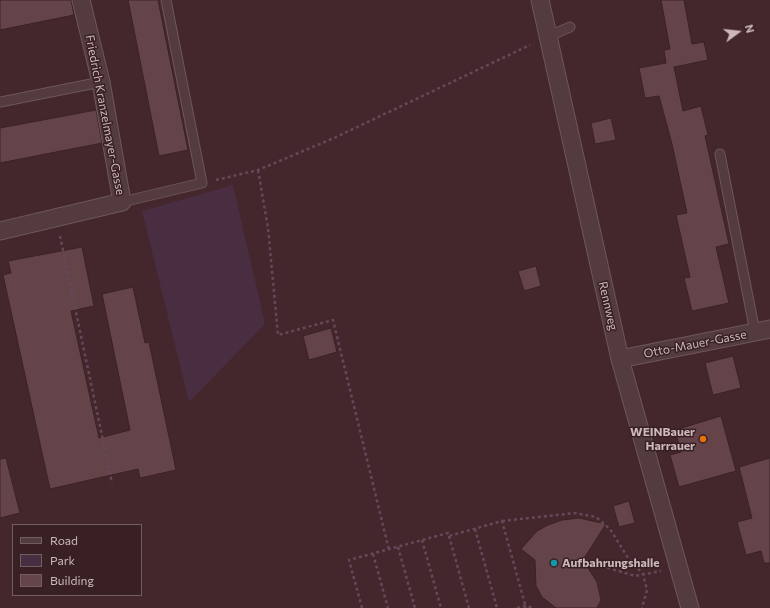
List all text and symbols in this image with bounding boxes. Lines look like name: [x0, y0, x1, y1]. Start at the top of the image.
north arrow: [718, 12, 758, 52]
text: N: [743, 23, 757, 34]
street label: Friedrich Kranzelmayer-Gasse: [82, 34, 128, 196]
street label: Rennweg: [595, 280, 621, 332]
street label: Otto-Mauer-Gasse: [642, 327, 748, 361]
place label: WEINBauer Harrauer: [630, 425, 695, 453]
marker: WEINBauer Harrauer: [698, 434, 708, 444]
legend: [12, 524, 142, 596]
text: Road: [50, 533, 78, 547]
text: Park: [50, 553, 75, 567]
place label: Aufbahrungshalle: [562, 556, 660, 570]
marker: Aufbahrungshalle: [549, 558, 559, 568]
text: Building: [50, 573, 94, 587]

